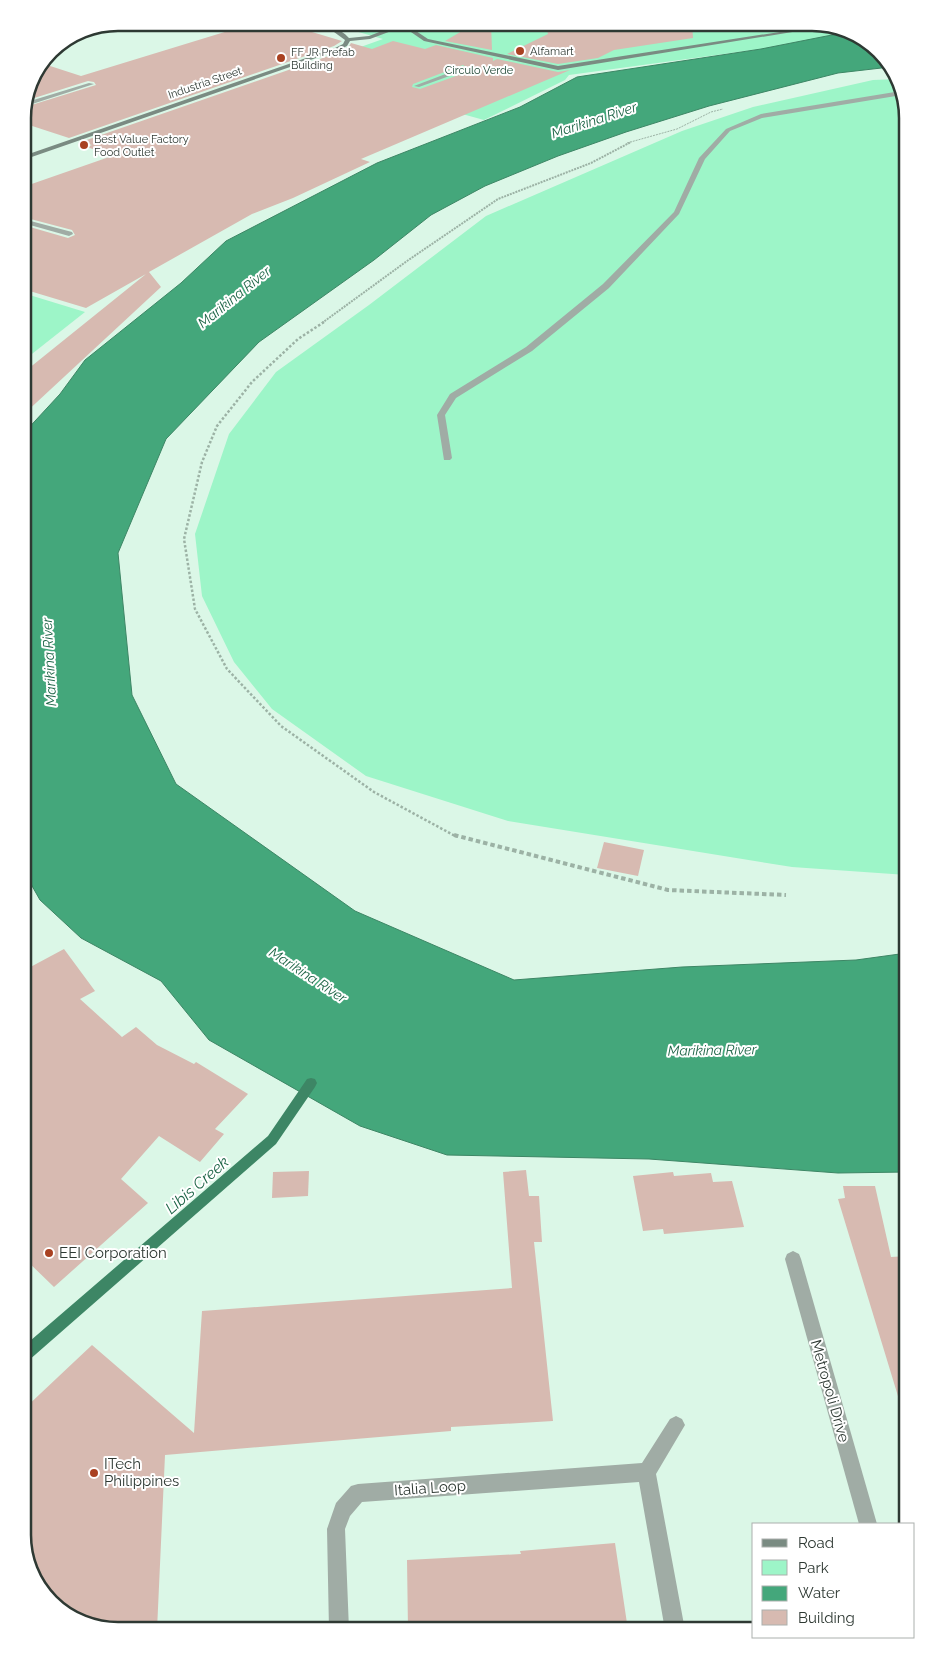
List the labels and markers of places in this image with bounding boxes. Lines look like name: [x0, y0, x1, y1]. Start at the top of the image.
marker: Alfamart: [514, 45, 526, 57]
place label: Alfamart: [530, 45, 574, 58]
place label: FF JR Prefab Building: [291, 46, 355, 72]
marker: FF JR Prefab Building: [275, 52, 287, 64]
place label: Best Value Factory Food Outlet: [94, 133, 189, 159]
marker: Best Value Factory Food Outlet: [78, 139, 90, 151]
place label: EEI Corporation: [59, 1244, 167, 1262]
marker: EEI Corporation: [43, 1247, 55, 1259]
place label: ITech Philippines: [104, 1455, 179, 1490]
marker: ITech Philippines: [88, 1467, 100, 1479]

